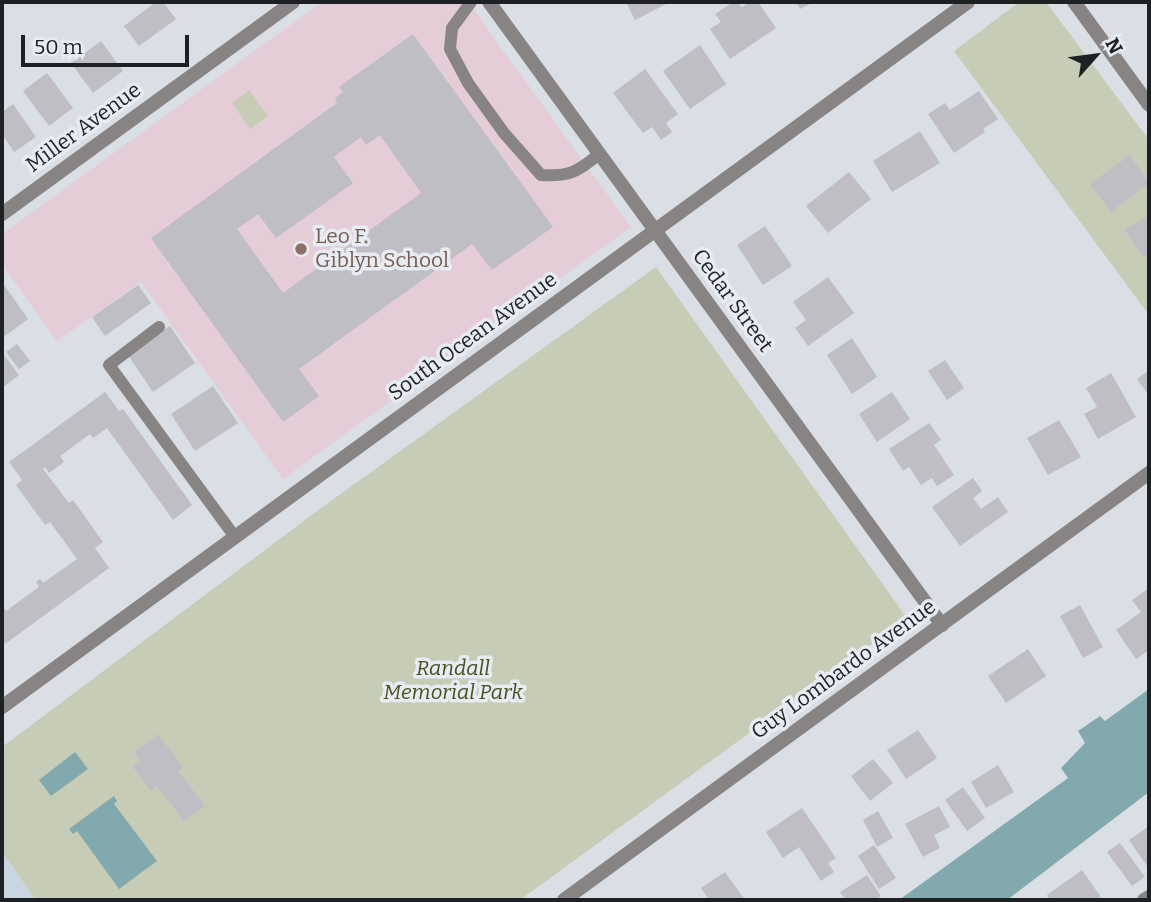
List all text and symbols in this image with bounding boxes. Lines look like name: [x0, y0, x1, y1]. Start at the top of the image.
scale bar: [24, 21, 192, 65]
north arrow: [1060, 21, 1130, 91]
text: 50 m: [34, 34, 83, 60]
text: N: [1100, 34, 1128, 58]
street label: Miller Avenue: [22, 78, 146, 178]
place label: Leo F. Giblyn School: [315, 224, 449, 274]
marker: Leo F. Giblyn School: [293, 241, 309, 257]
street label: Cedar Street: [686, 245, 778, 357]
street label: South Ocean Avenue: [384, 267, 562, 407]
street label: Guy Lombardo Avenue: [747, 595, 941, 745]
park label: Randall Memorial Park: [383, 656, 523, 706]

